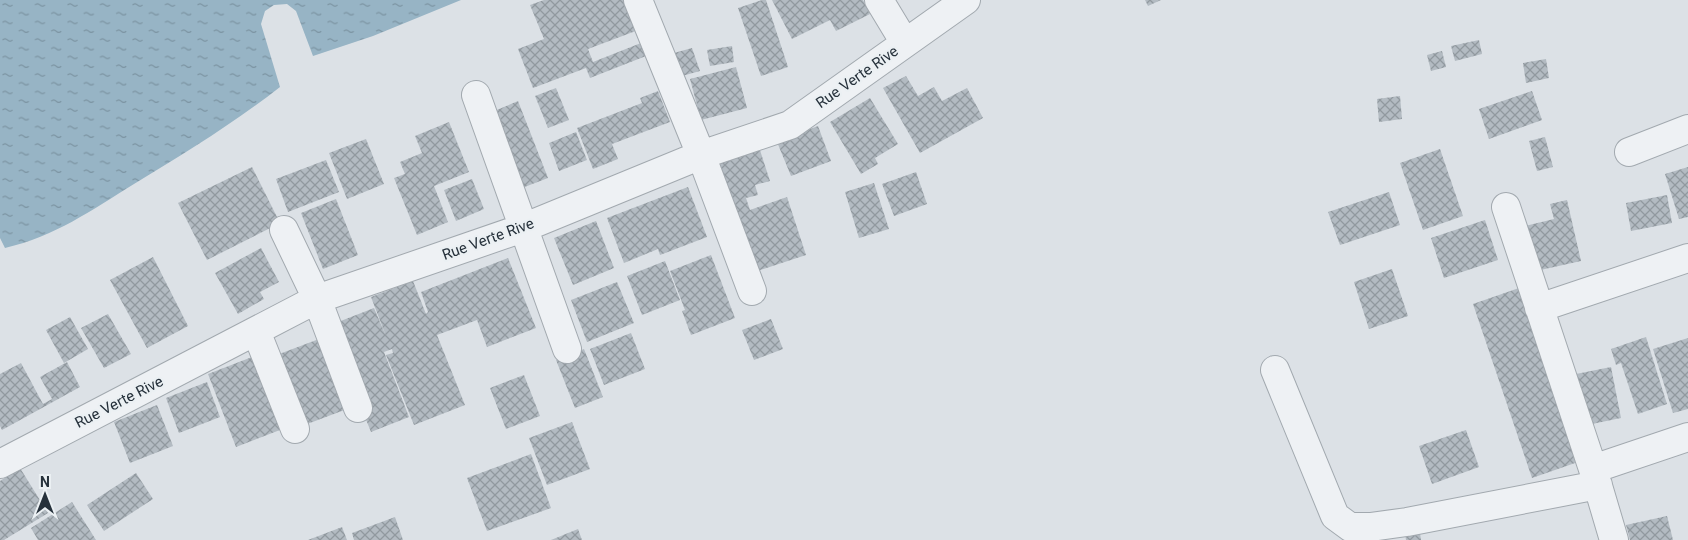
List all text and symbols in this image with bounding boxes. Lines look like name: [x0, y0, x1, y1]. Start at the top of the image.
street label: Rue Verte Rive: [812, 42, 902, 112]
street label: Rue Verte Rive: [440, 214, 536, 264]
street label: Rue Verte Rive: [72, 372, 166, 432]
north arrow: [20, 470, 70, 520]
text: N: [40, 474, 50, 490]

